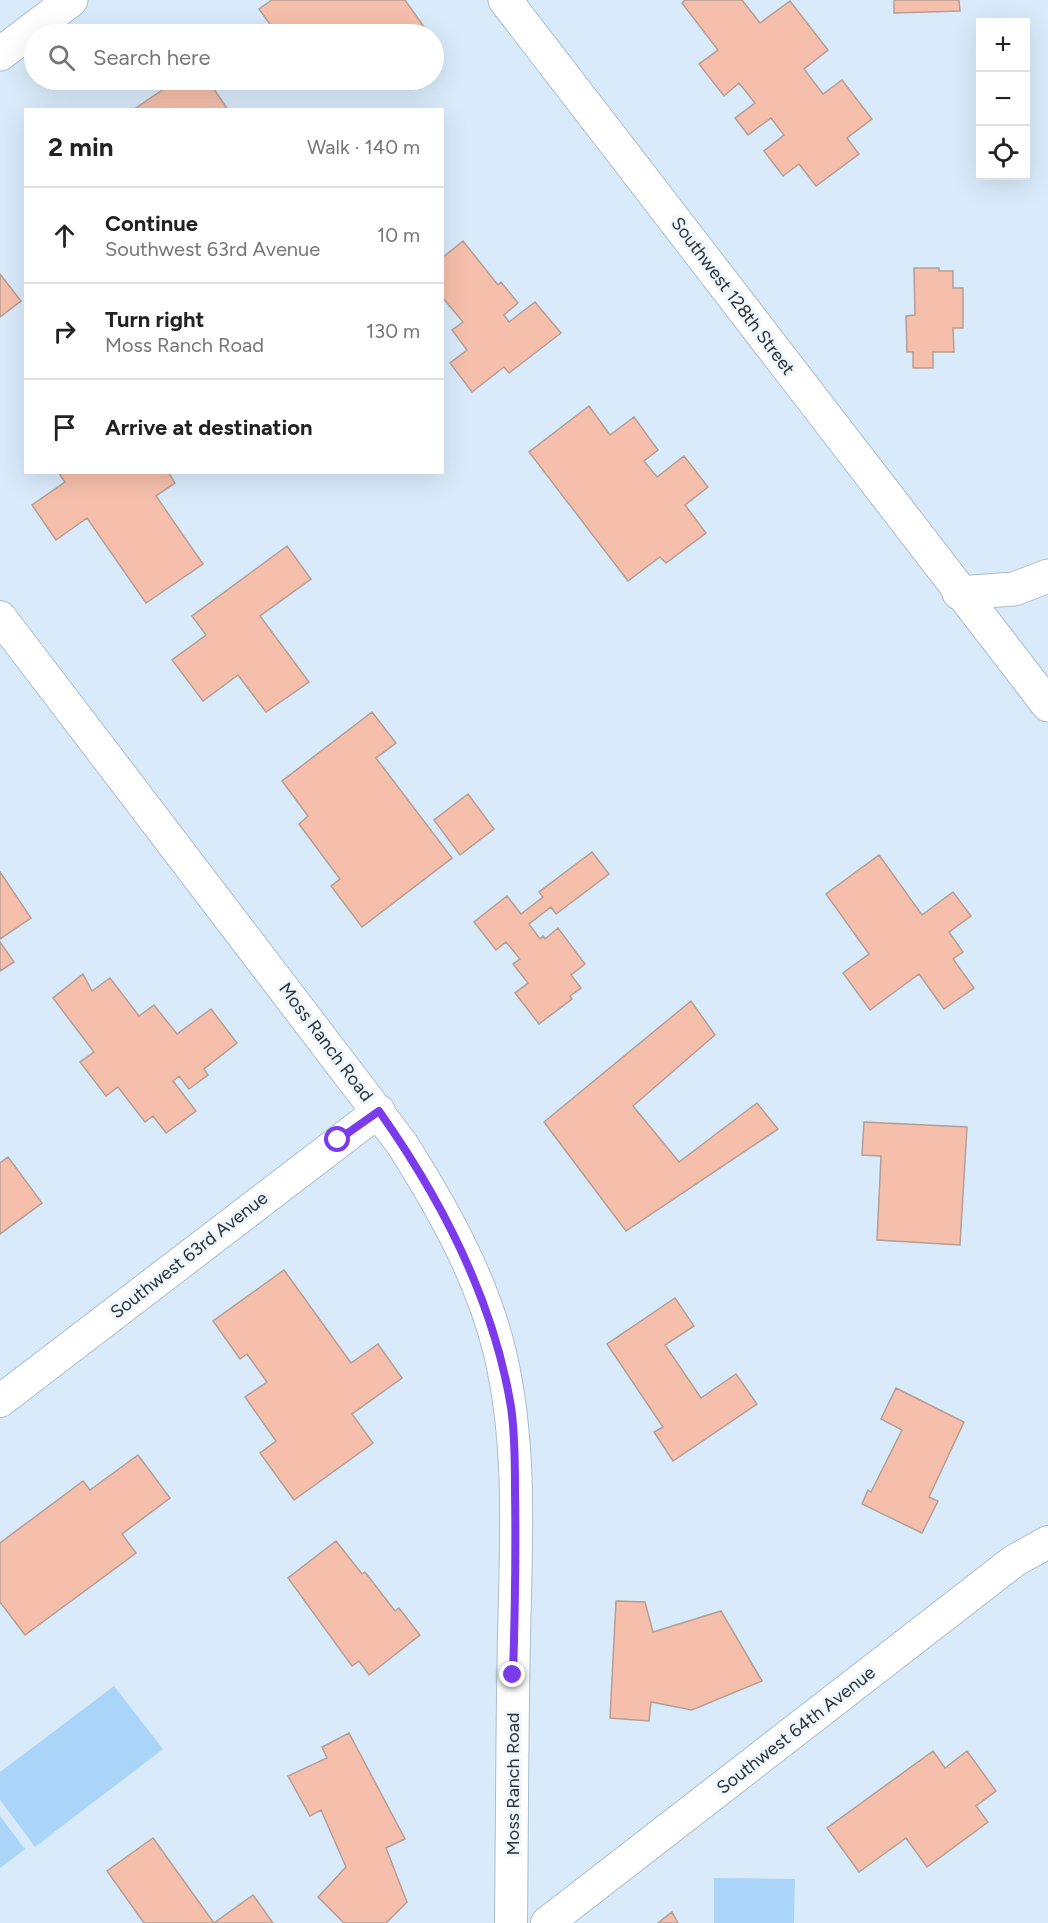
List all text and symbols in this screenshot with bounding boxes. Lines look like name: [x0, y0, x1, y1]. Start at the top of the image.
map controls: [976, 18, 1030, 180]
button: +: [976, 18, 1030, 72]
search box: [24, 24, 444, 90]
icon: search: [45, 41, 78, 74]
text: Search here: [93, 44, 211, 71]
button: −: [976, 72, 1030, 126]
button: locate: [976, 126, 1030, 180]
text: 2 min: [48, 131, 114, 163]
text: Walk · 140 m: [307, 135, 420, 159]
text: Continue: [105, 210, 198, 237]
street label: Southwest 128th Street: [666, 213, 800, 379]
icon: ahead: [48, 219, 81, 252]
text: 10 m: [377, 223, 420, 247]
text: Southwest 63rd Avenue: [105, 237, 320, 261]
text: Turn right: [105, 306, 204, 333]
icon: right: [48, 315, 81, 348]
text: 130 m: [366, 319, 420, 343]
text: Moss Ranch Road: [105, 333, 264, 357]
icon: arrive: [48, 411, 81, 444]
text: Arrive at destination: [105, 414, 313, 441]
street label: Moss Ranch Road: [274, 978, 378, 1106]
route start: [324, 1126, 350, 1152]
street label: Southwest 63rd Avenue: [106, 1187, 272, 1323]
route end: [499, 1661, 525, 1687]
street label: Southwest 64th Avenue: [712, 1661, 880, 1799]
street label: Moss Ranch Road: [502, 1712, 524, 1856]

